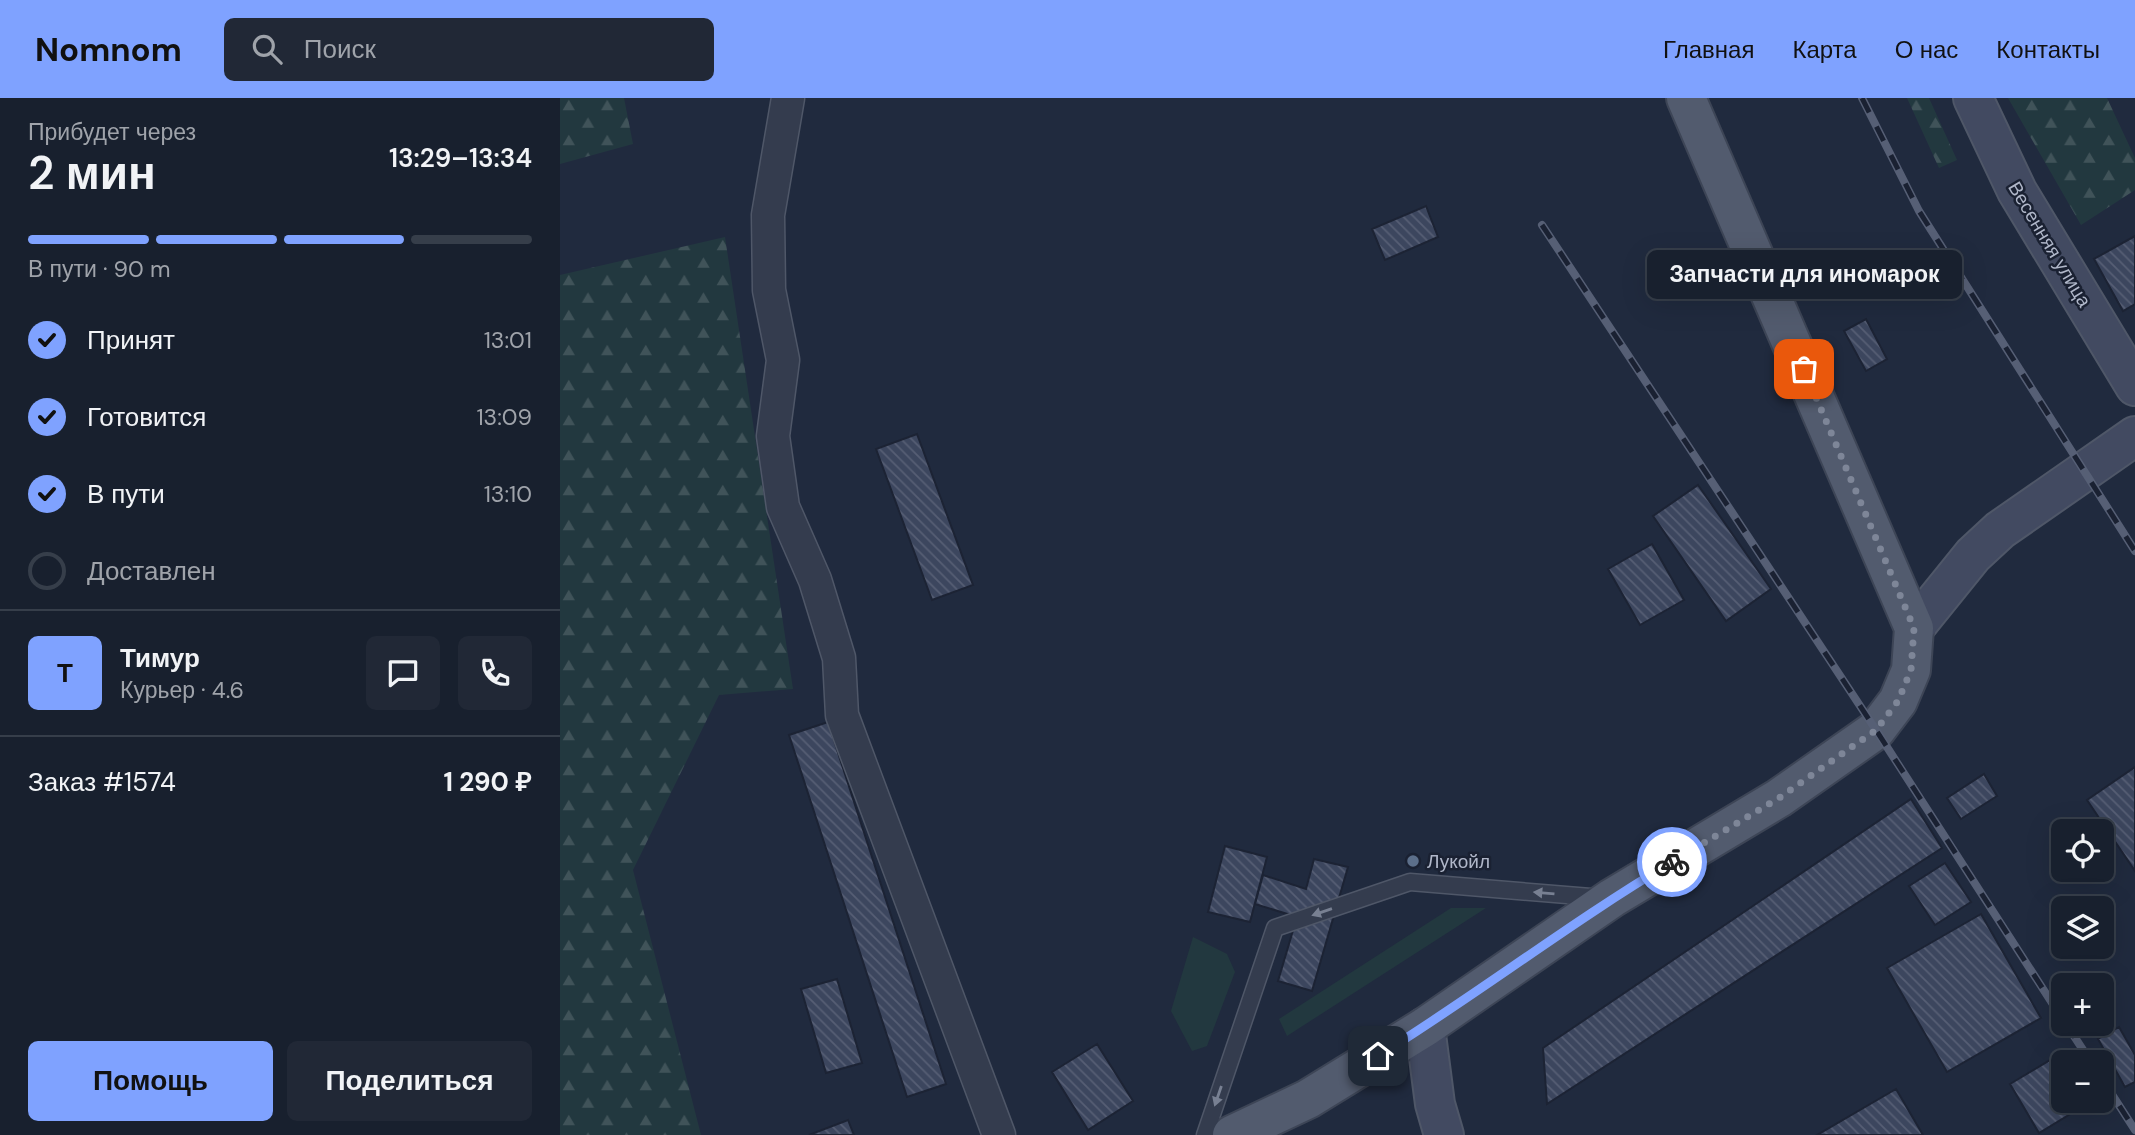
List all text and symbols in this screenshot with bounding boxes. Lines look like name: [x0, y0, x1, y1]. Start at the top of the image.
search box: [224, 18, 714, 81]
text: Nomnom: [35, 28, 182, 71]
icon: search: [248, 30, 286, 68]
text: Поиск: [304, 32, 376, 66]
text: Главная: [1663, 34, 1754, 65]
text: Карта: [1792, 34, 1857, 65]
text: О нас: [1895, 34, 1958, 65]
text: Контакты: [1996, 34, 2100, 65]
text: Прибудет через: [28, 117, 196, 147]
text: 13:29–13:34: [389, 141, 532, 175]
text: 2 мин: [28, 143, 156, 203]
street label: Весенняя улица: [2002, 177, 2097, 312]
callout: Запчасти для иномарок: [1646, 250, 1962, 299]
text: В пути · 90 m: [28, 254, 170, 284]
text: Запчасти для иномарок: [1669, 259, 1940, 289]
icon: check: [28, 321, 66, 359]
text: Принят: [87, 323, 175, 357]
text: 13:01: [484, 325, 532, 355]
pin: [1774, 339, 1834, 399]
icon: bag: [1785, 350, 1823, 388]
icon: check: [28, 398, 66, 436]
text: Готовится: [87, 400, 206, 434]
text: 13:09: [476, 402, 532, 432]
icon: check: [28, 475, 66, 513]
text: В пути: [87, 477, 165, 511]
text: 13:10: [484, 479, 532, 509]
text: Доставлен: [87, 554, 216, 588]
button: chat: [366, 636, 440, 710]
button: phone: [458, 636, 532, 710]
text: Тимур: [120, 641, 200, 675]
text: Т: [57, 656, 73, 690]
text: Курьер · 4.6: [120, 675, 244, 705]
text: Заказ #1574: [28, 765, 176, 799]
text: 1 290 ₽: [444, 765, 532, 799]
map controls: [2051, 819, 2114, 1113]
button: locate: [2051, 819, 2114, 882]
courier: [1637, 827, 1707, 897]
icon: bike: [1653, 843, 1691, 881]
place label: Лукойл: [1427, 849, 1490, 874]
marker: Лукойл: [1405, 853, 1421, 869]
one-way arrow: [1533, 887, 1555, 898]
button: layers: [2051, 896, 2114, 959]
one-way arrow: [1311, 907, 1332, 918]
button: +: [2051, 973, 2114, 1036]
pin: [1348, 1026, 1408, 1086]
icon: home: [1359, 1037, 1397, 1075]
button: Помощь: [28, 1041, 273, 1121]
button: Поделиться: [287, 1041, 532, 1121]
button: −: [2051, 1050, 2114, 1113]
one-way arrow: [1212, 1086, 1223, 1107]

